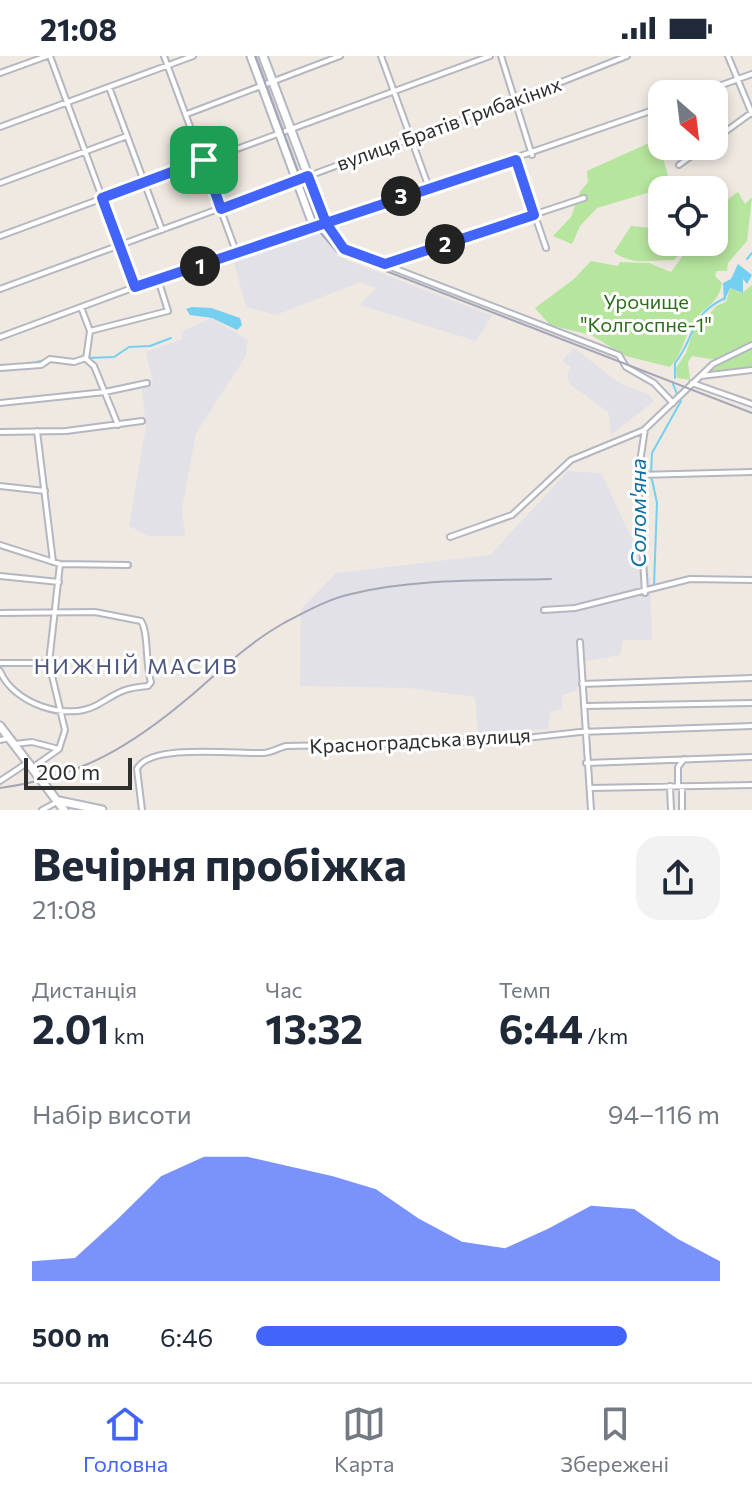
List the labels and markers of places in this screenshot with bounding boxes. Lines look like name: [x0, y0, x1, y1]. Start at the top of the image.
pin: [170, 126, 238, 194]
pin: 3: [381, 176, 421, 216]
pin: 2: [425, 224, 465, 264]
pin: 1: [180, 246, 220, 286]

